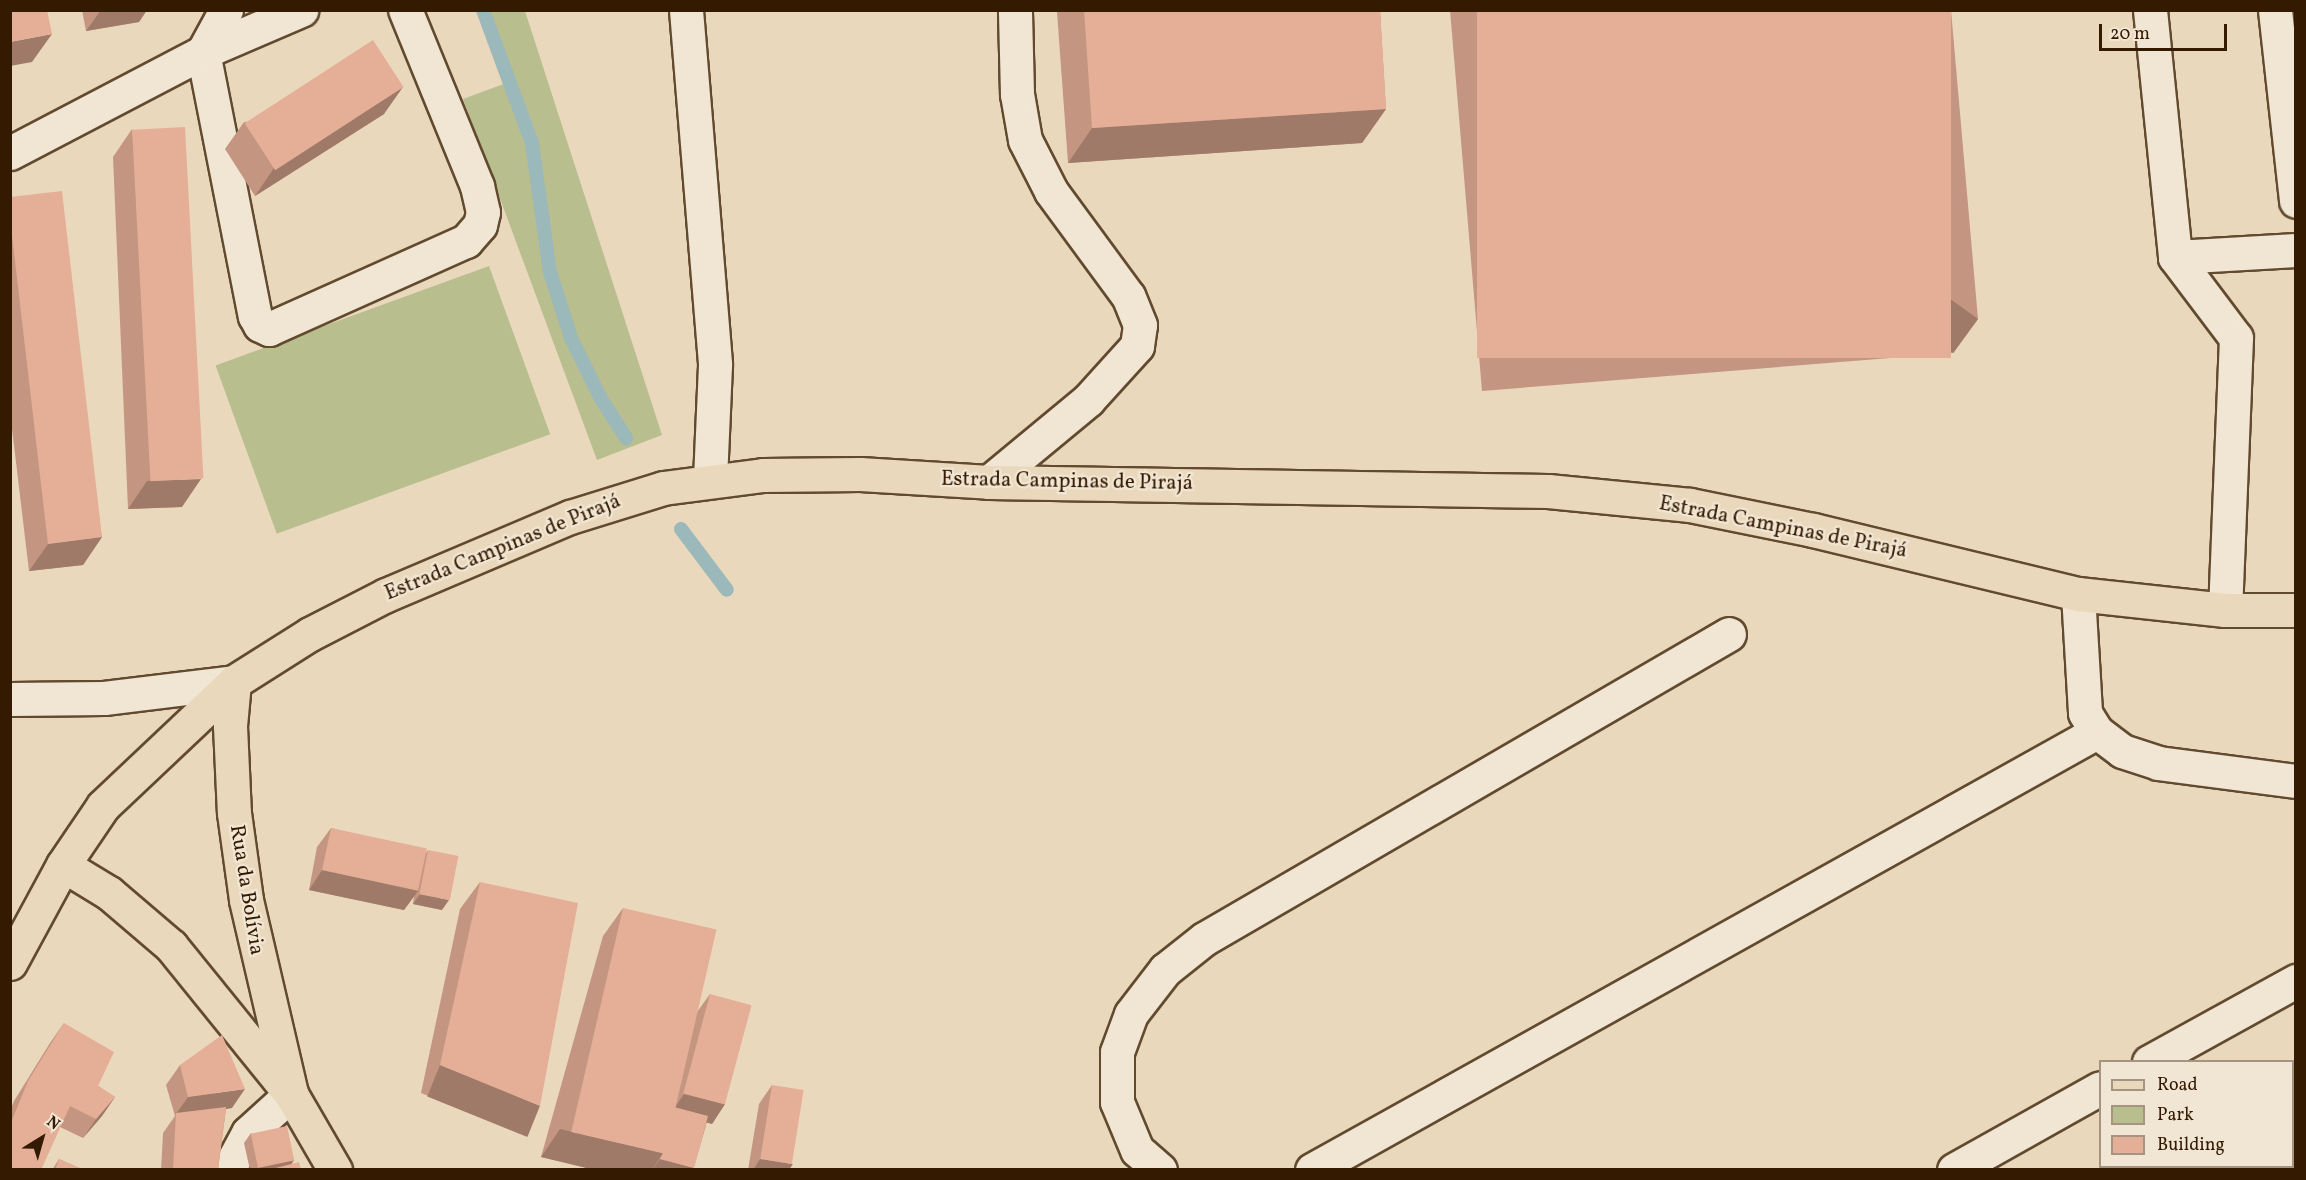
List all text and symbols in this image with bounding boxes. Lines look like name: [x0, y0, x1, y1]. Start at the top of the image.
scale bar: [2102, 12, 2230, 50]
text: 20 m: [2110, 22, 2150, 47]
street label: Estrada Campinas de Pirajá: [941, 467, 1193, 497]
street label: Estrada Campinas de Pirajá: [381, 489, 625, 607]
street label: Estrada Campinas de Pirajá: [1657, 492, 1909, 564]
street label: Rua da Bolívia: [223, 823, 269, 957]
legend: [2099, 1060, 2294, 1168]
text: Road: [2157, 1073, 2198, 1098]
text: Park: [2157, 1103, 2194, 1128]
north arrow: [12, 1108, 72, 1168]
text: N: [42, 1111, 64, 1136]
text: Building: [2157, 1133, 2225, 1158]

